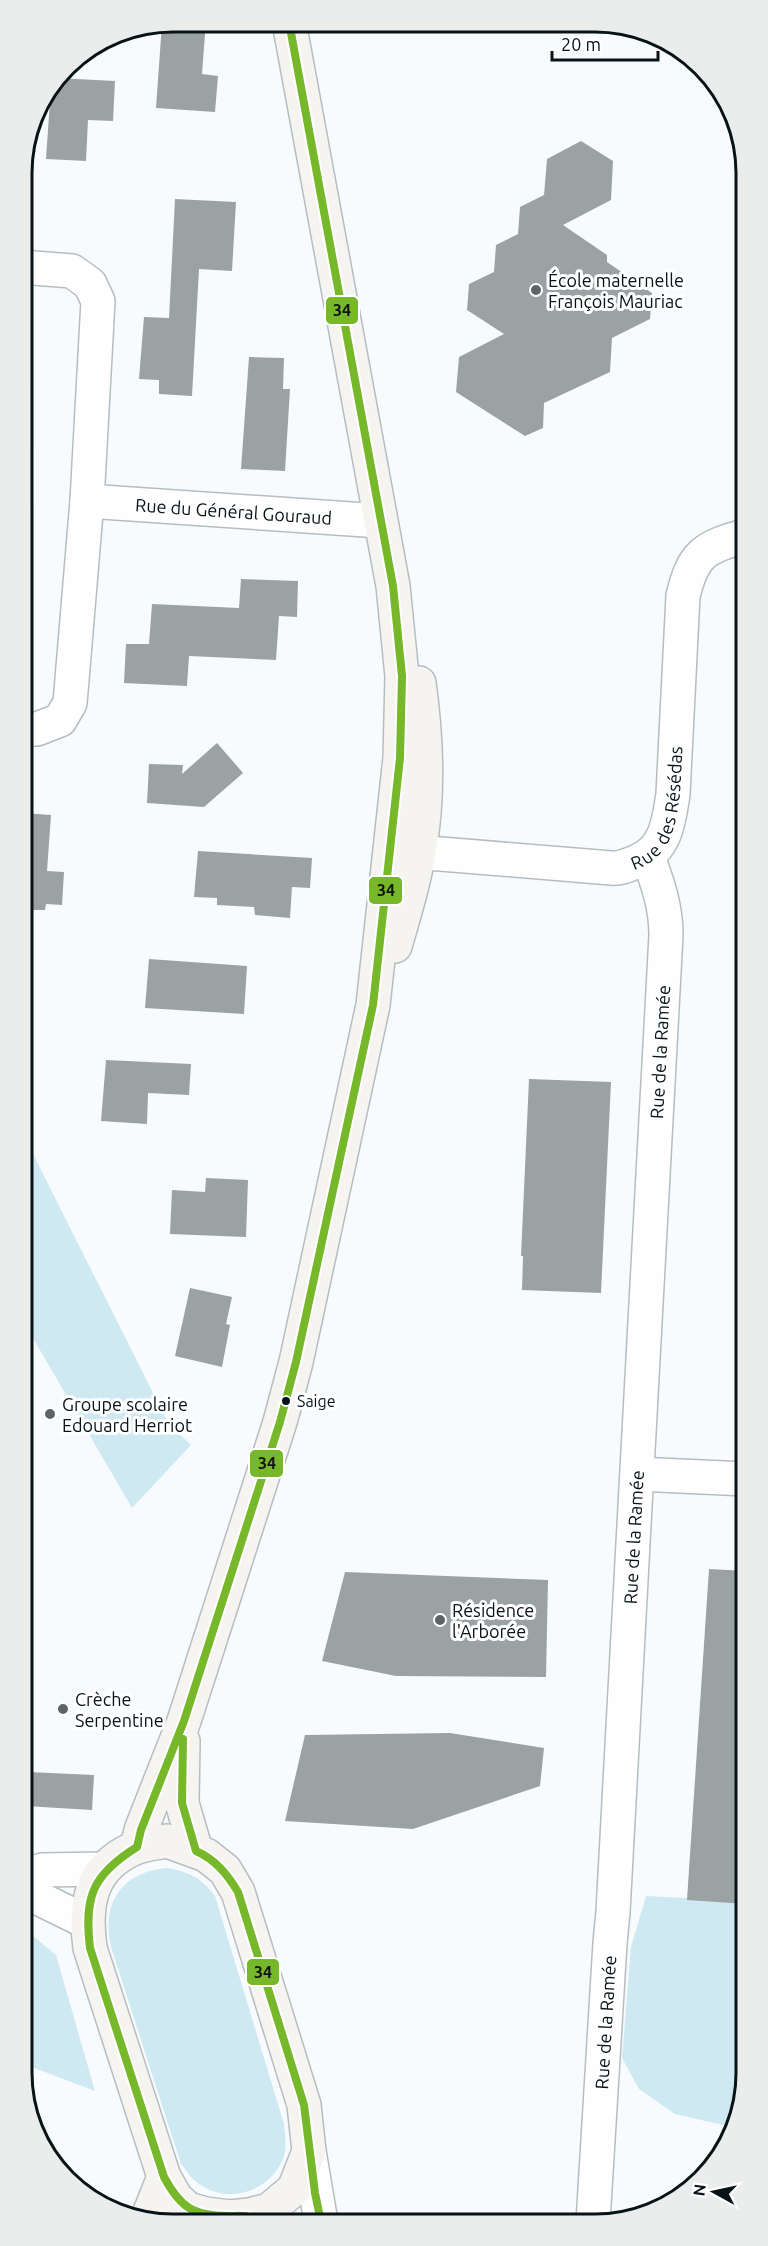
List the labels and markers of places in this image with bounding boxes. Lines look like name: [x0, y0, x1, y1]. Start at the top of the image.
place label: École maternelle François Mauriac: [548, 269, 684, 311]
marker: École maternelle François Mauriac: [529, 283, 543, 297]
place label: Saige: [297, 1392, 336, 1410]
place label: Groupe scolaire Edouard Herriot: [62, 1394, 192, 1435]
marker: Saige: [280, 1395, 292, 1407]
marker: Groupe scolaire Edouard Herriot: [43, 1407, 57, 1421]
place label: Résidence l'Arborée: [452, 1600, 534, 1641]
marker: Résidence l'Arborée: [433, 1613, 447, 1627]
place label: Crèche Serpentine: [75, 1689, 164, 1730]
marker: Crèche Serpentine: [56, 1702, 70, 1716]

